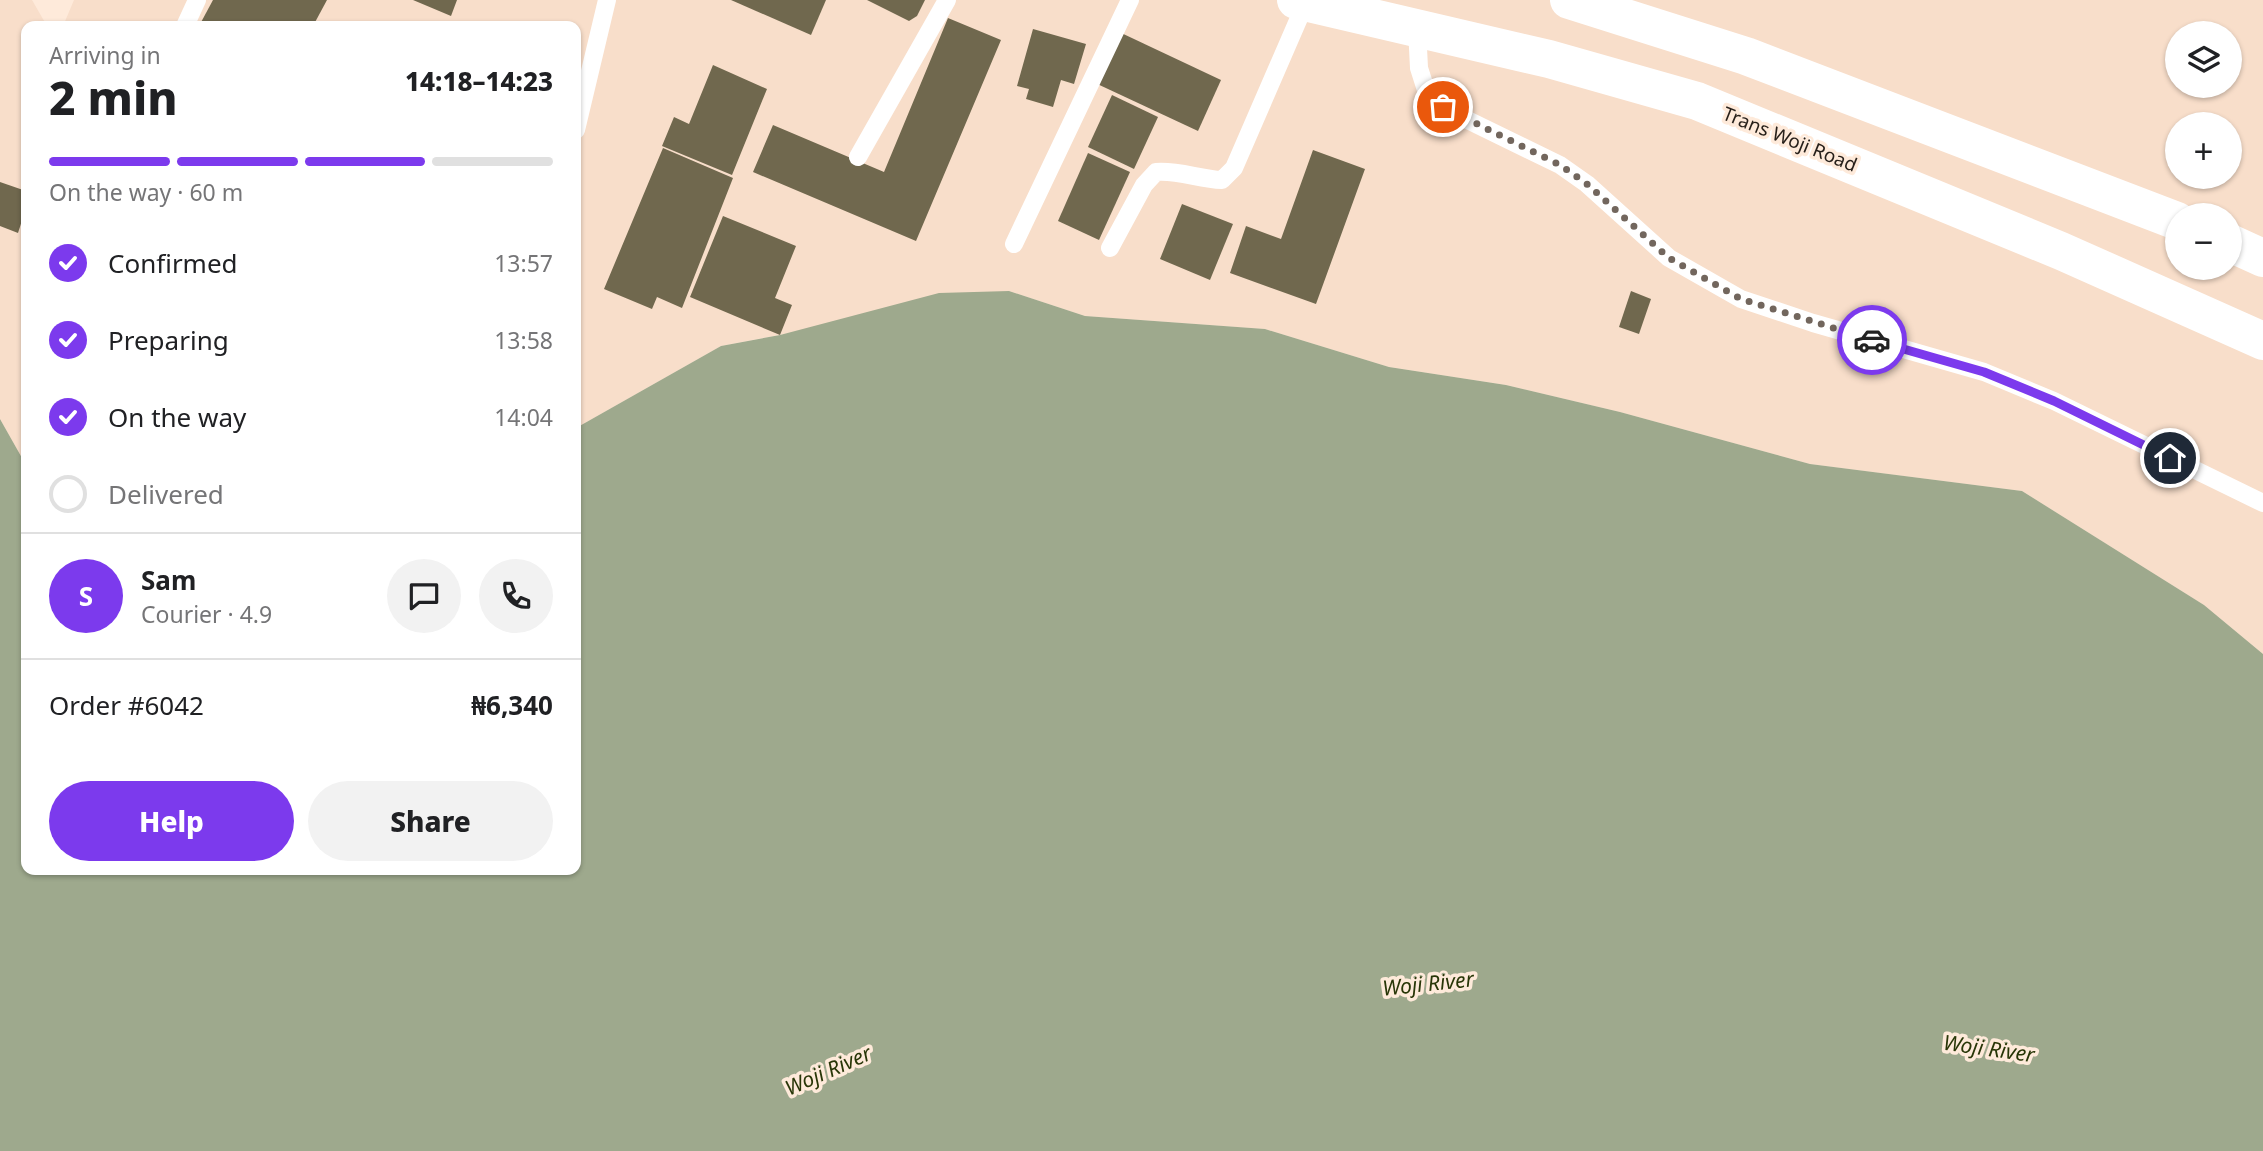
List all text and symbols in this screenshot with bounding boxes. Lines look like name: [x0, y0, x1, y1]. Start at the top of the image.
map controls: [2165, 21, 2242, 280]
button: layers: [2165, 21, 2242, 98]
text: Arriving in: [49, 39, 161, 71]
text: 14:18–14:23: [405, 63, 553, 99]
text: 2 min: [49, 66, 178, 128]
pin: [1413, 77, 1473, 137]
icon: bag: [1424, 88, 1462, 126]
street label: Trans Woji Road: [1719, 100, 1861, 178]
button: +: [2165, 112, 2242, 189]
text: On the way · 60 m: [49, 176, 243, 208]
button: −: [2165, 203, 2242, 280]
icon: check: [49, 244, 87, 282]
text: Confirmed: [108, 245, 238, 281]
text: 13:57: [494, 247, 553, 279]
courier: [1837, 305, 1907, 375]
icon: check: [49, 321, 87, 359]
icon: car: [1853, 321, 1891, 359]
text: Preparing: [108, 322, 229, 358]
text: 13:58: [494, 324, 553, 356]
icon: check: [49, 398, 87, 436]
text: On the way: [108, 399, 246, 435]
text: 14:04: [494, 401, 553, 433]
pin: [2140, 428, 2200, 488]
icon: home: [2151, 439, 2189, 477]
text: Delivered: [108, 476, 224, 512]
button: chat: [387, 559, 461, 633]
button: phone: [479, 559, 553, 633]
text: Sam: [141, 562, 196, 598]
text: S: [79, 578, 93, 614]
text: Courier · 4.9: [141, 598, 272, 630]
text: Order #6042: [49, 687, 204, 723]
text: ₦6,340: [471, 687, 553, 723]
button: Help: [49, 781, 294, 861]
button: Share: [308, 781, 553, 861]
water label: Woji River: [1381, 964, 1477, 1002]
water label: Woji River: [1942, 1028, 2038, 1068]
water label: Woji River: [780, 1038, 877, 1101]

